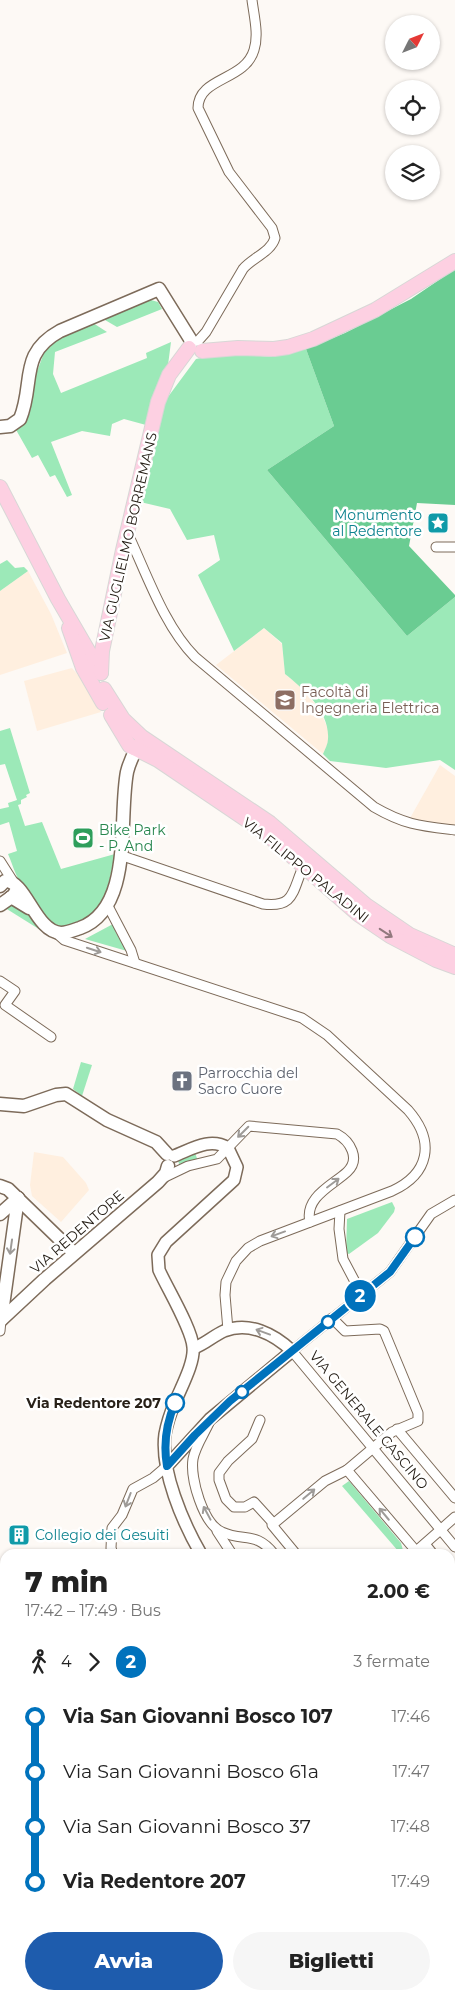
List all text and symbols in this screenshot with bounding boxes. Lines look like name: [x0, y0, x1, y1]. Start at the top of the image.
north arrow: [385, 15, 440, 70]
map controls: [385, 15, 440, 200]
button: locate: [385, 80, 440, 135]
button: layers: [385, 145, 440, 200]
street label: VIA GUGLIELMO BORREMANS: [95, 431, 161, 643]
place label: Monumento al Redentore: [332, 506, 422, 540]
place icon: Monumento al Redentore: [426, 511, 450, 535]
place label: Facoltà di Ingegneria Elettrica: [301, 683, 440, 717]
school or university icon: Facoltà di Ingegneria Elettrica: [273, 688, 297, 712]
street label: VIA FILIPPO PALADINI: [239, 813, 373, 927]
place label: Bike Park - P. And: [99, 821, 166, 855]
sports icon: Bike Park - P. And: [71, 826, 95, 850]
one-way arrow: [378, 928, 392, 938]
one-way arrow: [86, 945, 102, 955]
place label: Parrocchia del Sacro Cuore: [198, 1064, 298, 1098]
church icon: Parrocchia del Sacro Cuore: [170, 1069, 194, 1093]
one-way arrow: [237, 1126, 249, 1138]
one-way arrow: [326, 1177, 339, 1188]
street label: VIA REDENTORE: [26, 1186, 128, 1278]
unlabelled marker: [405, 1227, 425, 1247]
one-way arrow: [271, 1230, 286, 1239]
one-way arrow: [6, 1238, 16, 1254]
line badge: 2: [344, 1280, 376, 1312]
text: 2: [355, 1285, 365, 1307]
unlabelled marker: [321, 1315, 335, 1329]
one-way arrow: [255, 1327, 271, 1336]
street label: VIA GENERALE CASCINO: [306, 1347, 432, 1493]
unlabelled marker: [235, 1385, 249, 1399]
marker: Via Redentore 207: [165, 1393, 185, 1413]
place label: Via Redentore 207: [25, 1394, 161, 1412]
one-way arrow: [303, 1489, 316, 1500]
one-way arrow: [123, 1492, 132, 1507]
one-way arrow: [201, 1507, 211, 1521]
one-way arrow: [379, 1508, 390, 1521]
building icon: Collegio dei Gesuiti: [7, 1523, 31, 1547]
place label: Collegio dei Gesuiti: [35, 1526, 169, 1544]
text: 7 min: [25, 1565, 108, 1599]
text: 2.00 €: [367, 1580, 430, 1603]
text: 17:42 – 17:49 · Bus: [25, 1601, 161, 1620]
icon: walk: [25, 1648, 53, 1676]
icon: forward: [80, 1648, 108, 1676]
text: 2: [126, 1651, 136, 1673]
text: 4: [61, 1652, 72, 1671]
text: 3 fermate: [353, 1652, 430, 1671]
text: Via San Giovanni Bosco 107: [63, 1705, 333, 1728]
text: 17:46: [391, 1707, 430, 1726]
text: Via San Giovanni Bosco 61a: [63, 1760, 319, 1783]
text: 17:47: [393, 1762, 430, 1781]
text: Via San Giovanni Bosco 37: [63, 1815, 311, 1838]
text: 17:48: [391, 1817, 430, 1836]
text: Via Redentore 207: [63, 1870, 246, 1893]
text: 17:49: [392, 1872, 430, 1891]
button: Avvia: [25, 1932, 223, 1990]
button: Biglietti: [233, 1932, 430, 1990]

